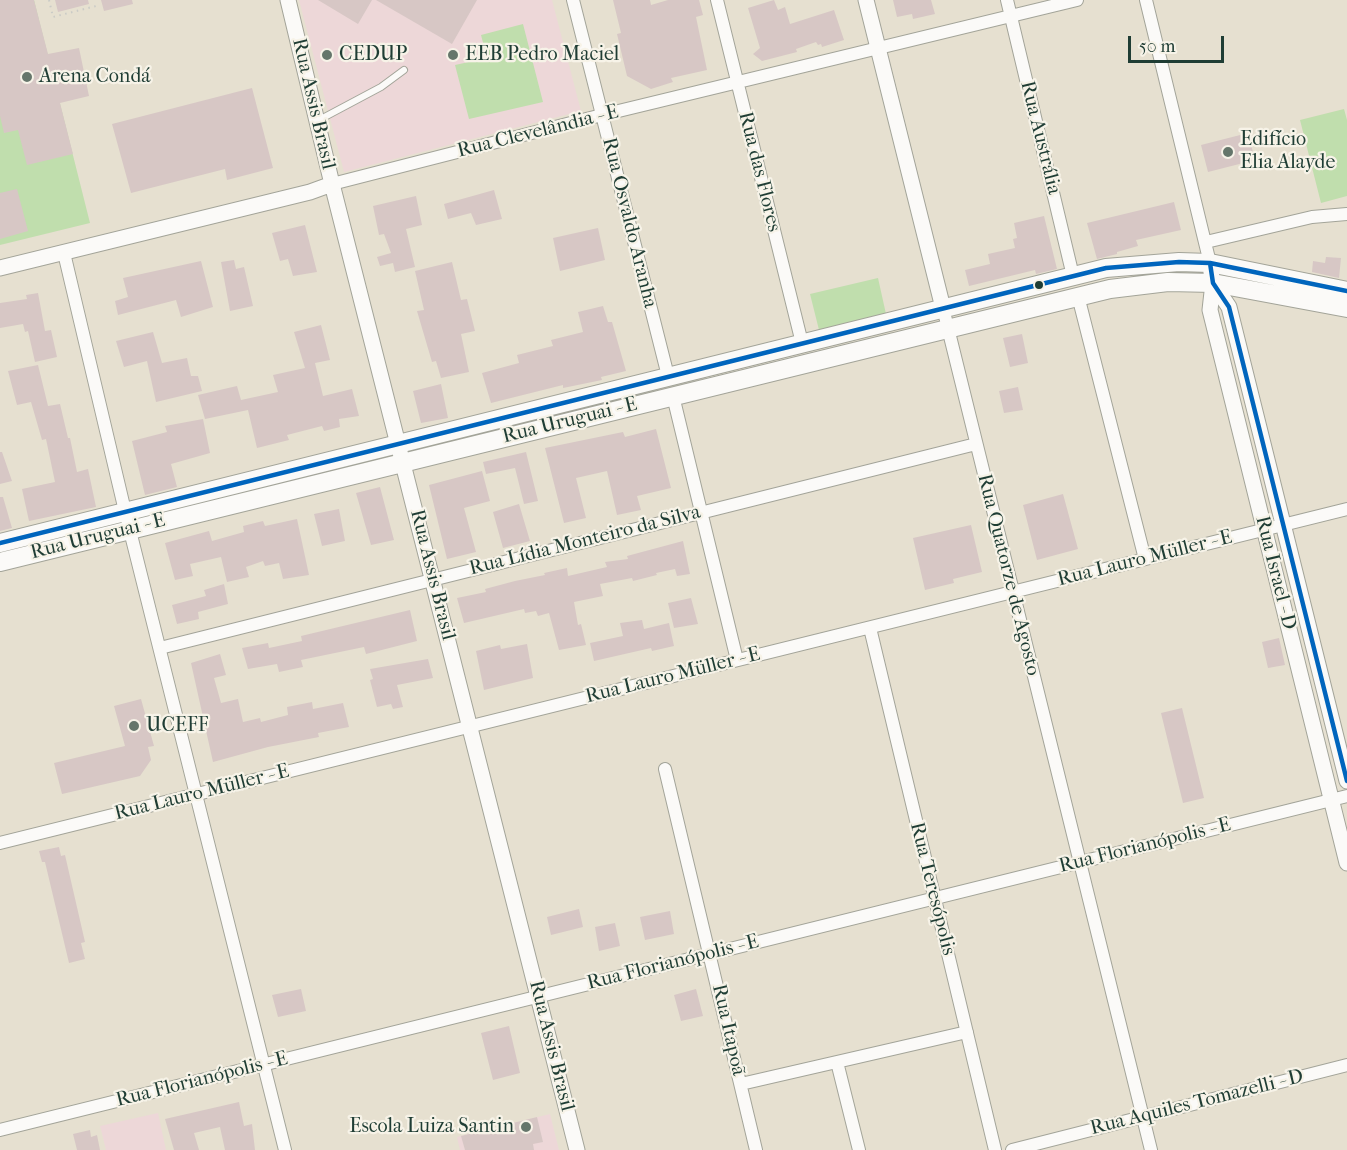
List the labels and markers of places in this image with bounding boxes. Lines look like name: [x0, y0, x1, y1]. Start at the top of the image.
place label: CEDUP: [339, 43, 407, 67]
place label: EEB Pedro Maciel: [465, 43, 619, 67]
marker: CEDUP: [320, 48, 334, 62]
marker: EEB Pedro Maciel: [446, 48, 460, 62]
place label: Arena Condá: [39, 65, 151, 89]
marker: Arena Condá: [20, 70, 34, 84]
place label: Edifício Elia Alayde: [1240, 128, 1335, 175]
marker: Edifício Elia Alayde: [1221, 145, 1235, 159]
unlabelled marker: [1033, 279, 1045, 291]
place label: UCEFF: [146, 714, 209, 738]
marker: UCEFF: [127, 719, 141, 733]
place label: Escola Luiza Santin: [349, 1115, 514, 1139]
marker: Escola Luiza Santin: [519, 1120, 533, 1134]

